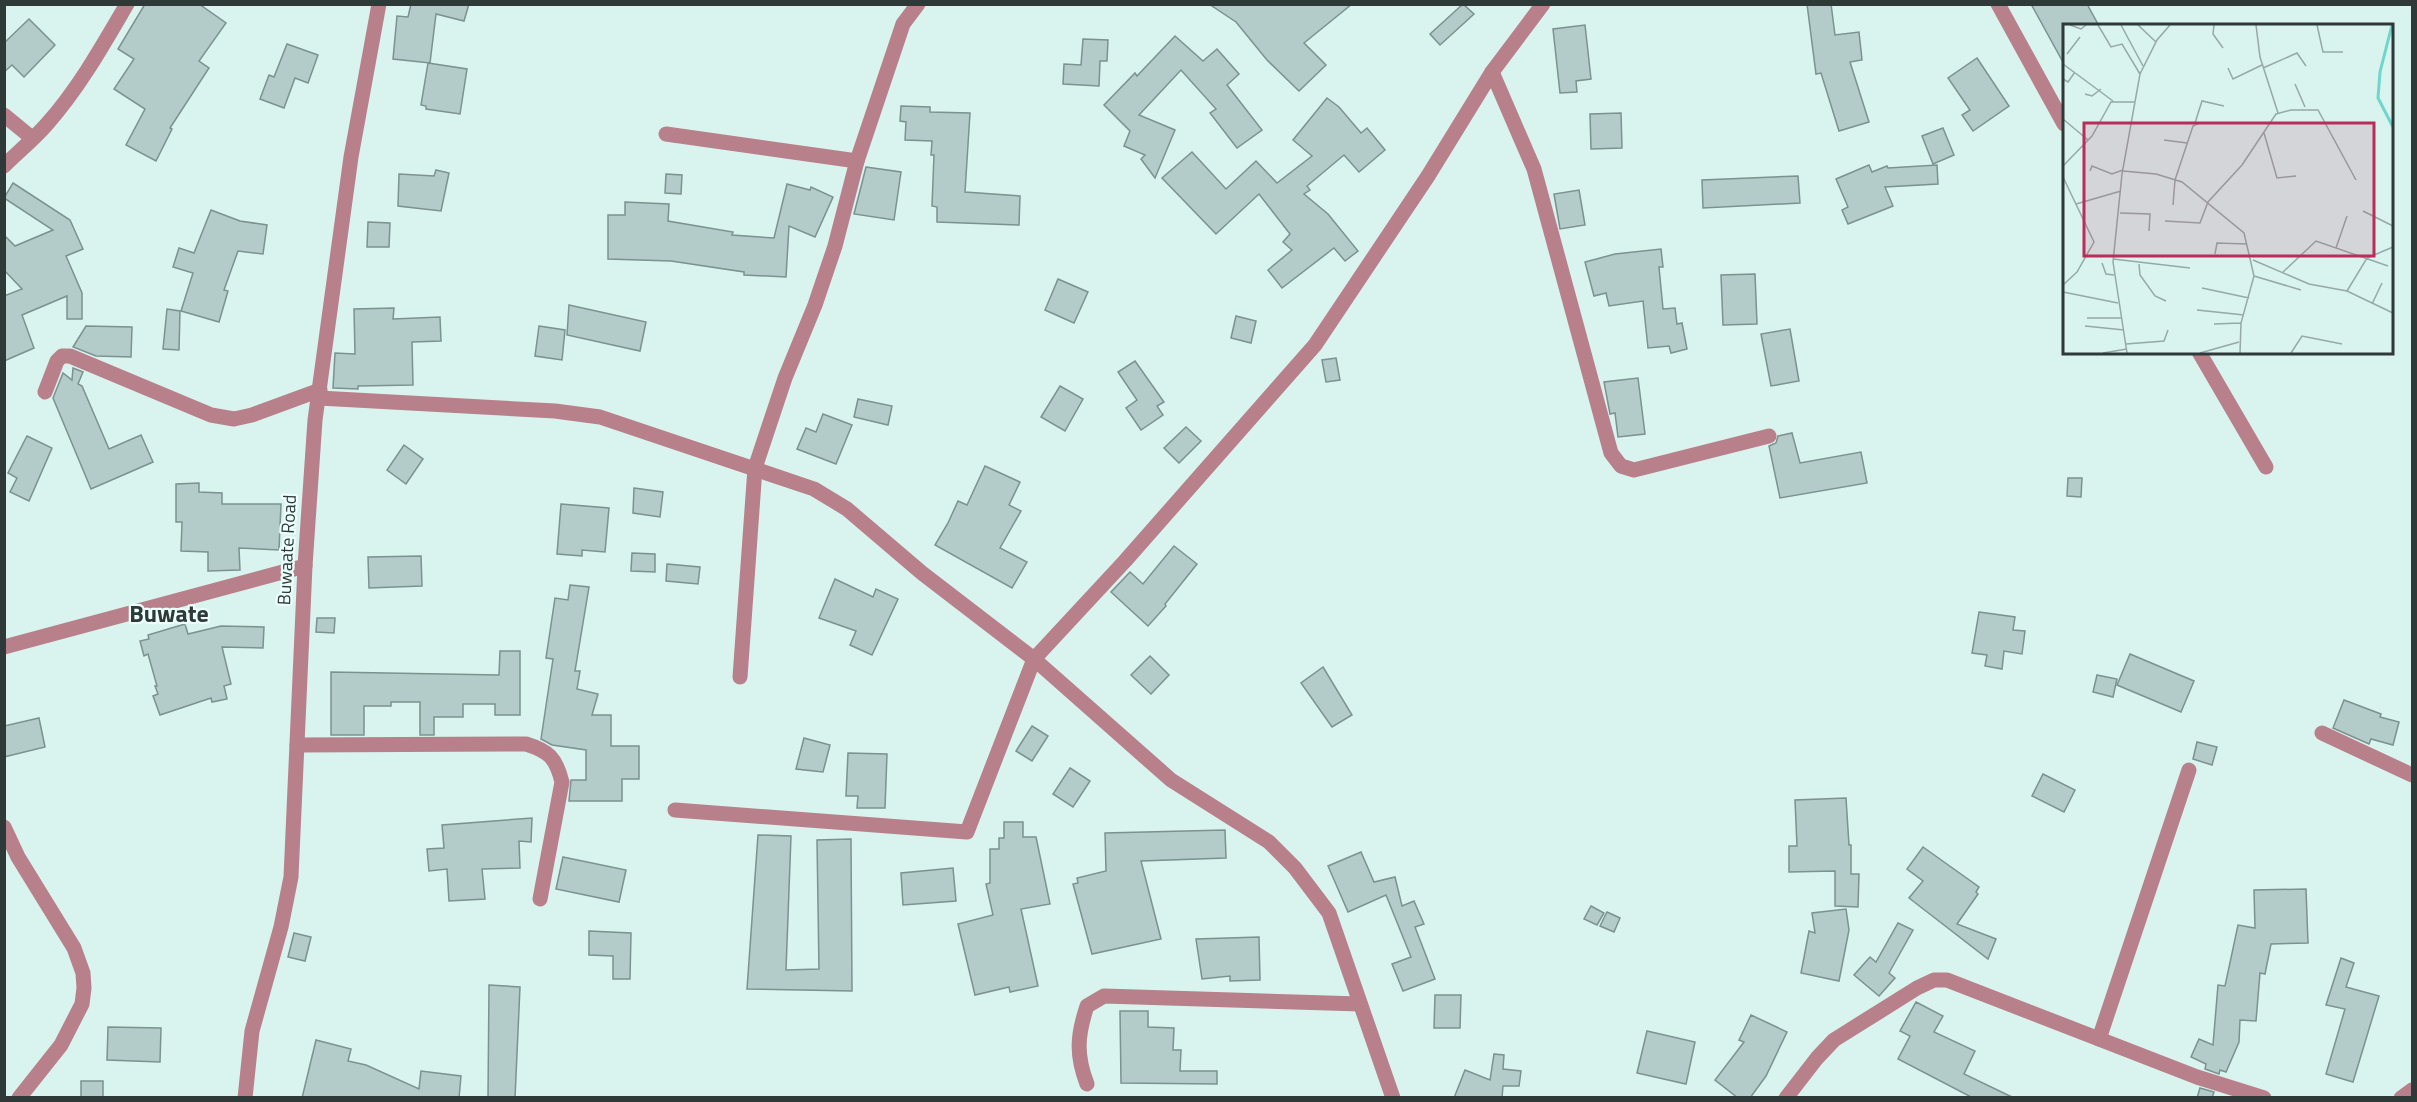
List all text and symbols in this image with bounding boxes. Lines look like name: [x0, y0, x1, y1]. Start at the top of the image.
inset map: [2063, 24, 2393, 354]
street label: Buwaate Road: [270, 494, 303, 606]
district label: Buwate: [129, 595, 209, 631]

